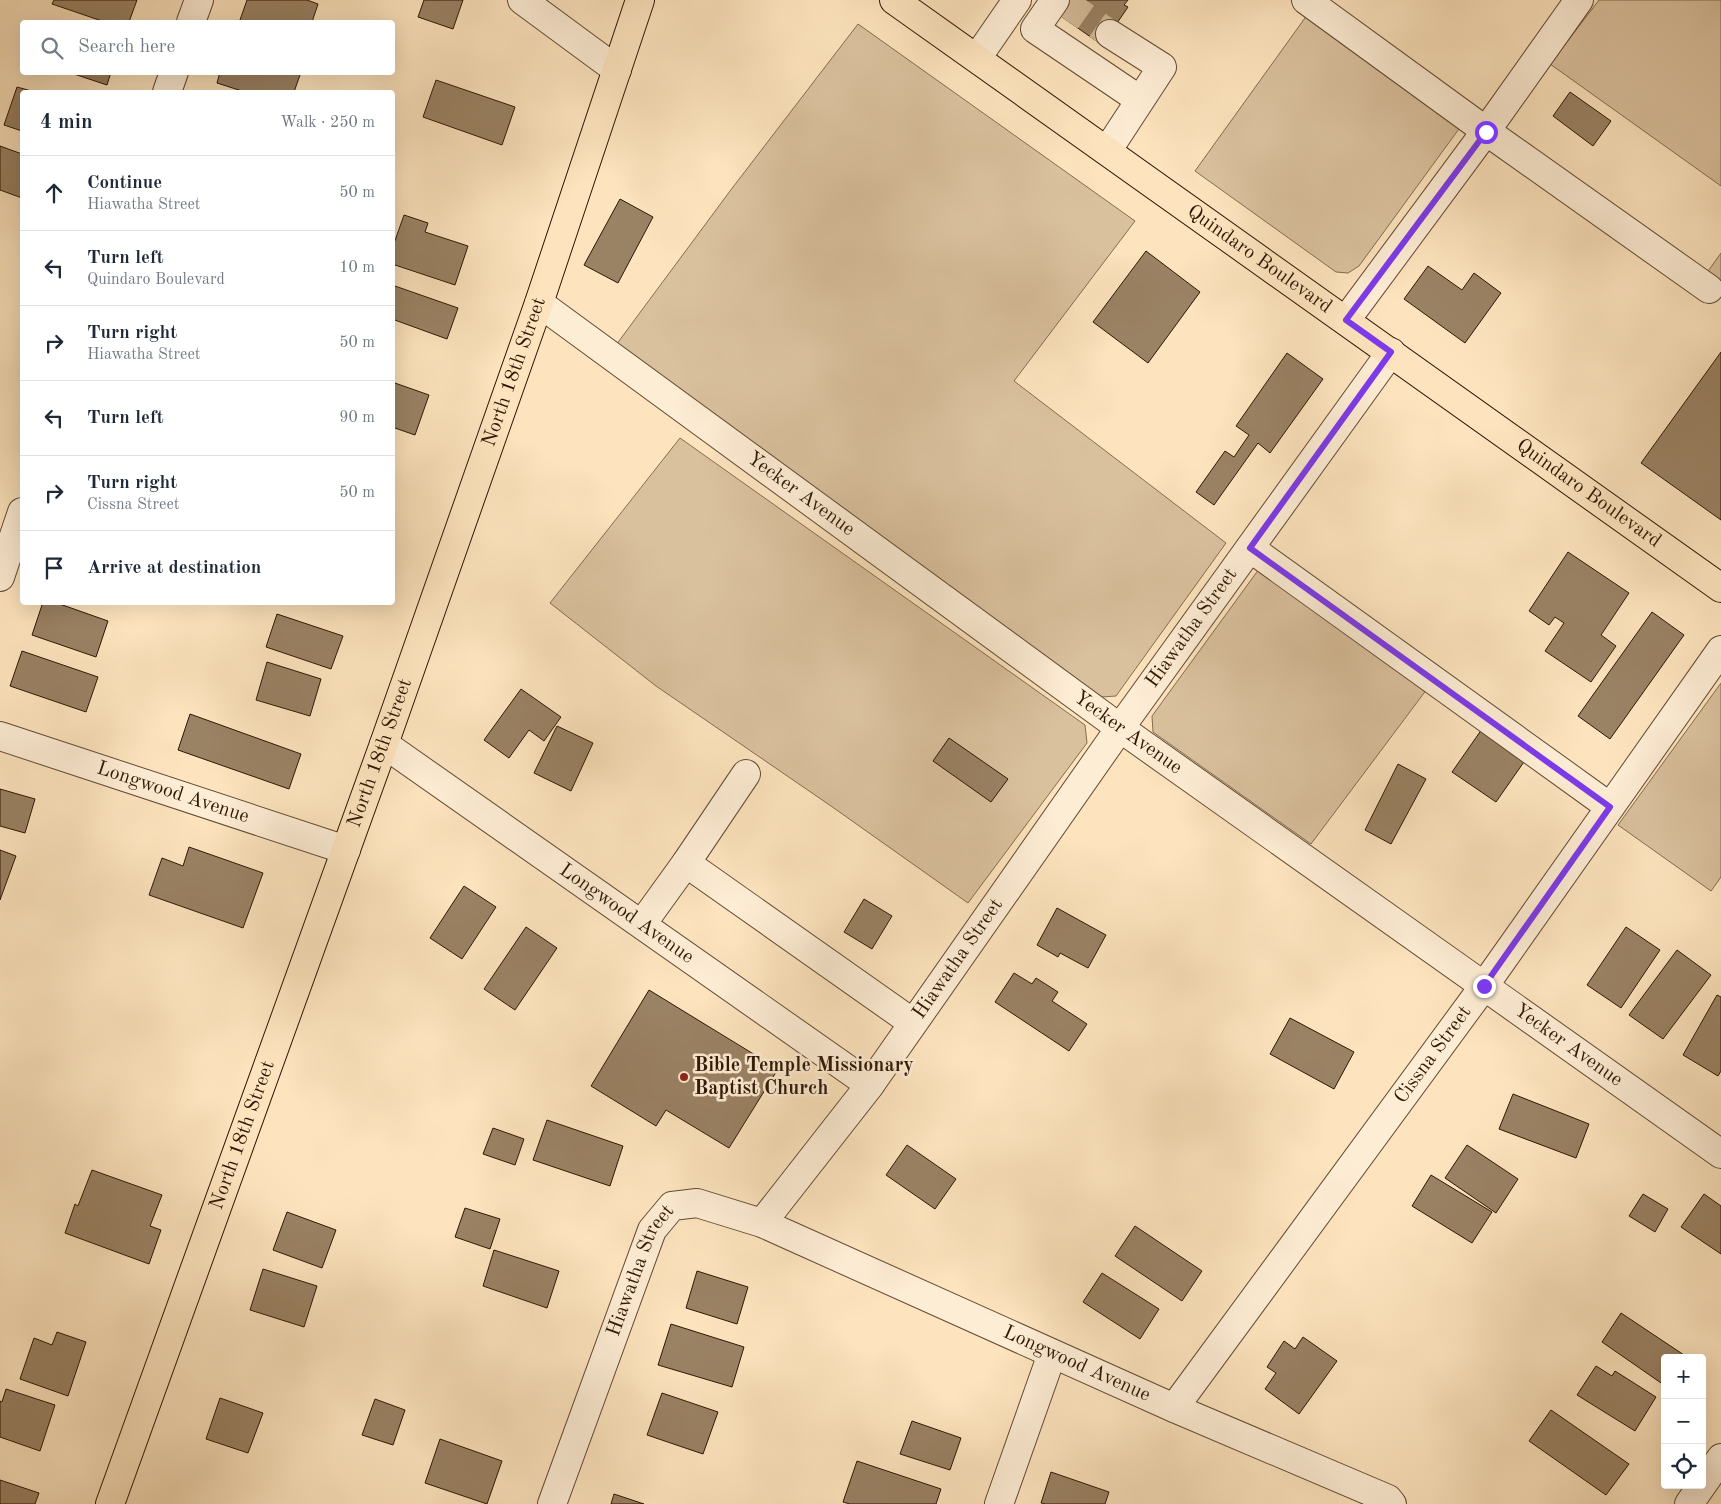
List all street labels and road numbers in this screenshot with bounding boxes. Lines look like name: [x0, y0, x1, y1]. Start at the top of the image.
street label: Quindaro Boulevard: [1183, 201, 1335, 318]
street label: North 18th Street: [479, 295, 550, 449]
street label: Quindaro Boulevard: [1512, 436, 1664, 552]
street label: Yecker Avenue: [743, 448, 858, 540]
street label: Hiawatha Street: [1142, 565, 1241, 692]
street label: North 18th Street: [345, 676, 416, 830]
street label: Yecker Avenue: [1070, 688, 1185, 778]
street label: Longwood Avenue: [94, 759, 251, 827]
street label: Longwood Avenue: [555, 860, 697, 968]
street label: Hiawatha Street: [909, 895, 1007, 1023]
street label: Yecker Avenue: [1510, 1000, 1626, 1091]
street label: Cissna Street: [1391, 1003, 1476, 1107]
street label: North 18th Street: [207, 1058, 279, 1212]
street label: Hiawatha Street: [604, 1201, 678, 1339]
street label: Longwood Avenue: [1000, 1323, 1153, 1406]

